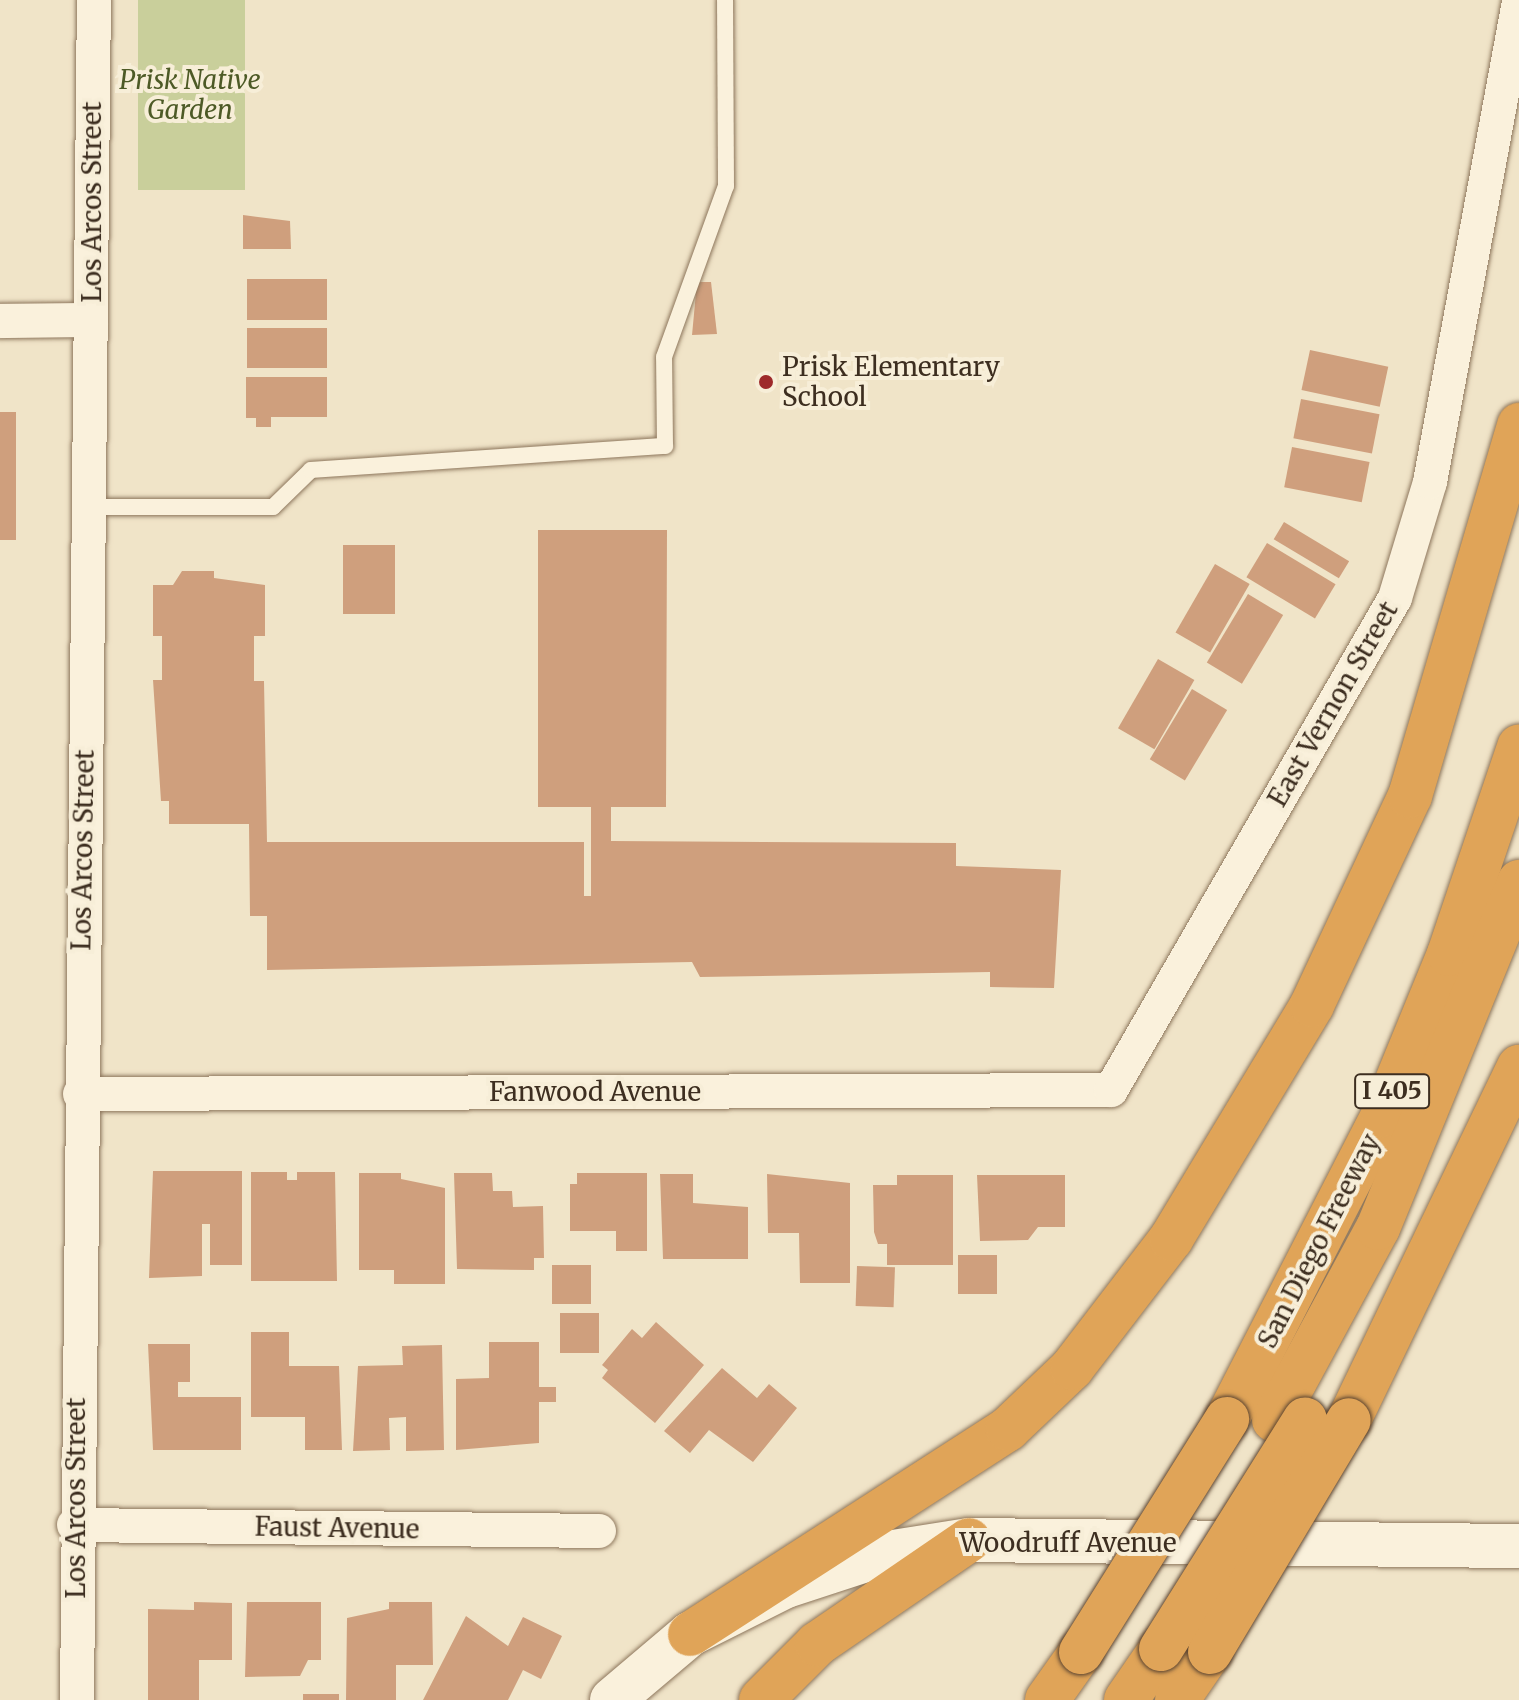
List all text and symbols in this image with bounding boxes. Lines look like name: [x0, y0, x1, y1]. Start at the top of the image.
park label: Prisk Native Garden: [119, 64, 261, 126]
street label: Los Arcos Street: [76, 101, 108, 303]
place label: Prisk Elementary School: [782, 351, 1000, 412]
marker: Prisk Elementary School: [757, 373, 775, 391]
street label: East Vernon Street: [1262, 596, 1404, 812]
street label: Los Arcos Street: [66, 749, 100, 951]
road number: I 405: [1354, 1071, 1430, 1111]
street label: Fanwood Avenue: [489, 1076, 701, 1108]
street label: San Diego Freeway: [1251, 1129, 1387, 1353]
street label: Los Arcos Street: [60, 1397, 92, 1599]
street label: Faust Avenue: [254, 1511, 420, 1545]
street label: Woodruff Avenue: [959, 1527, 1177, 1559]

